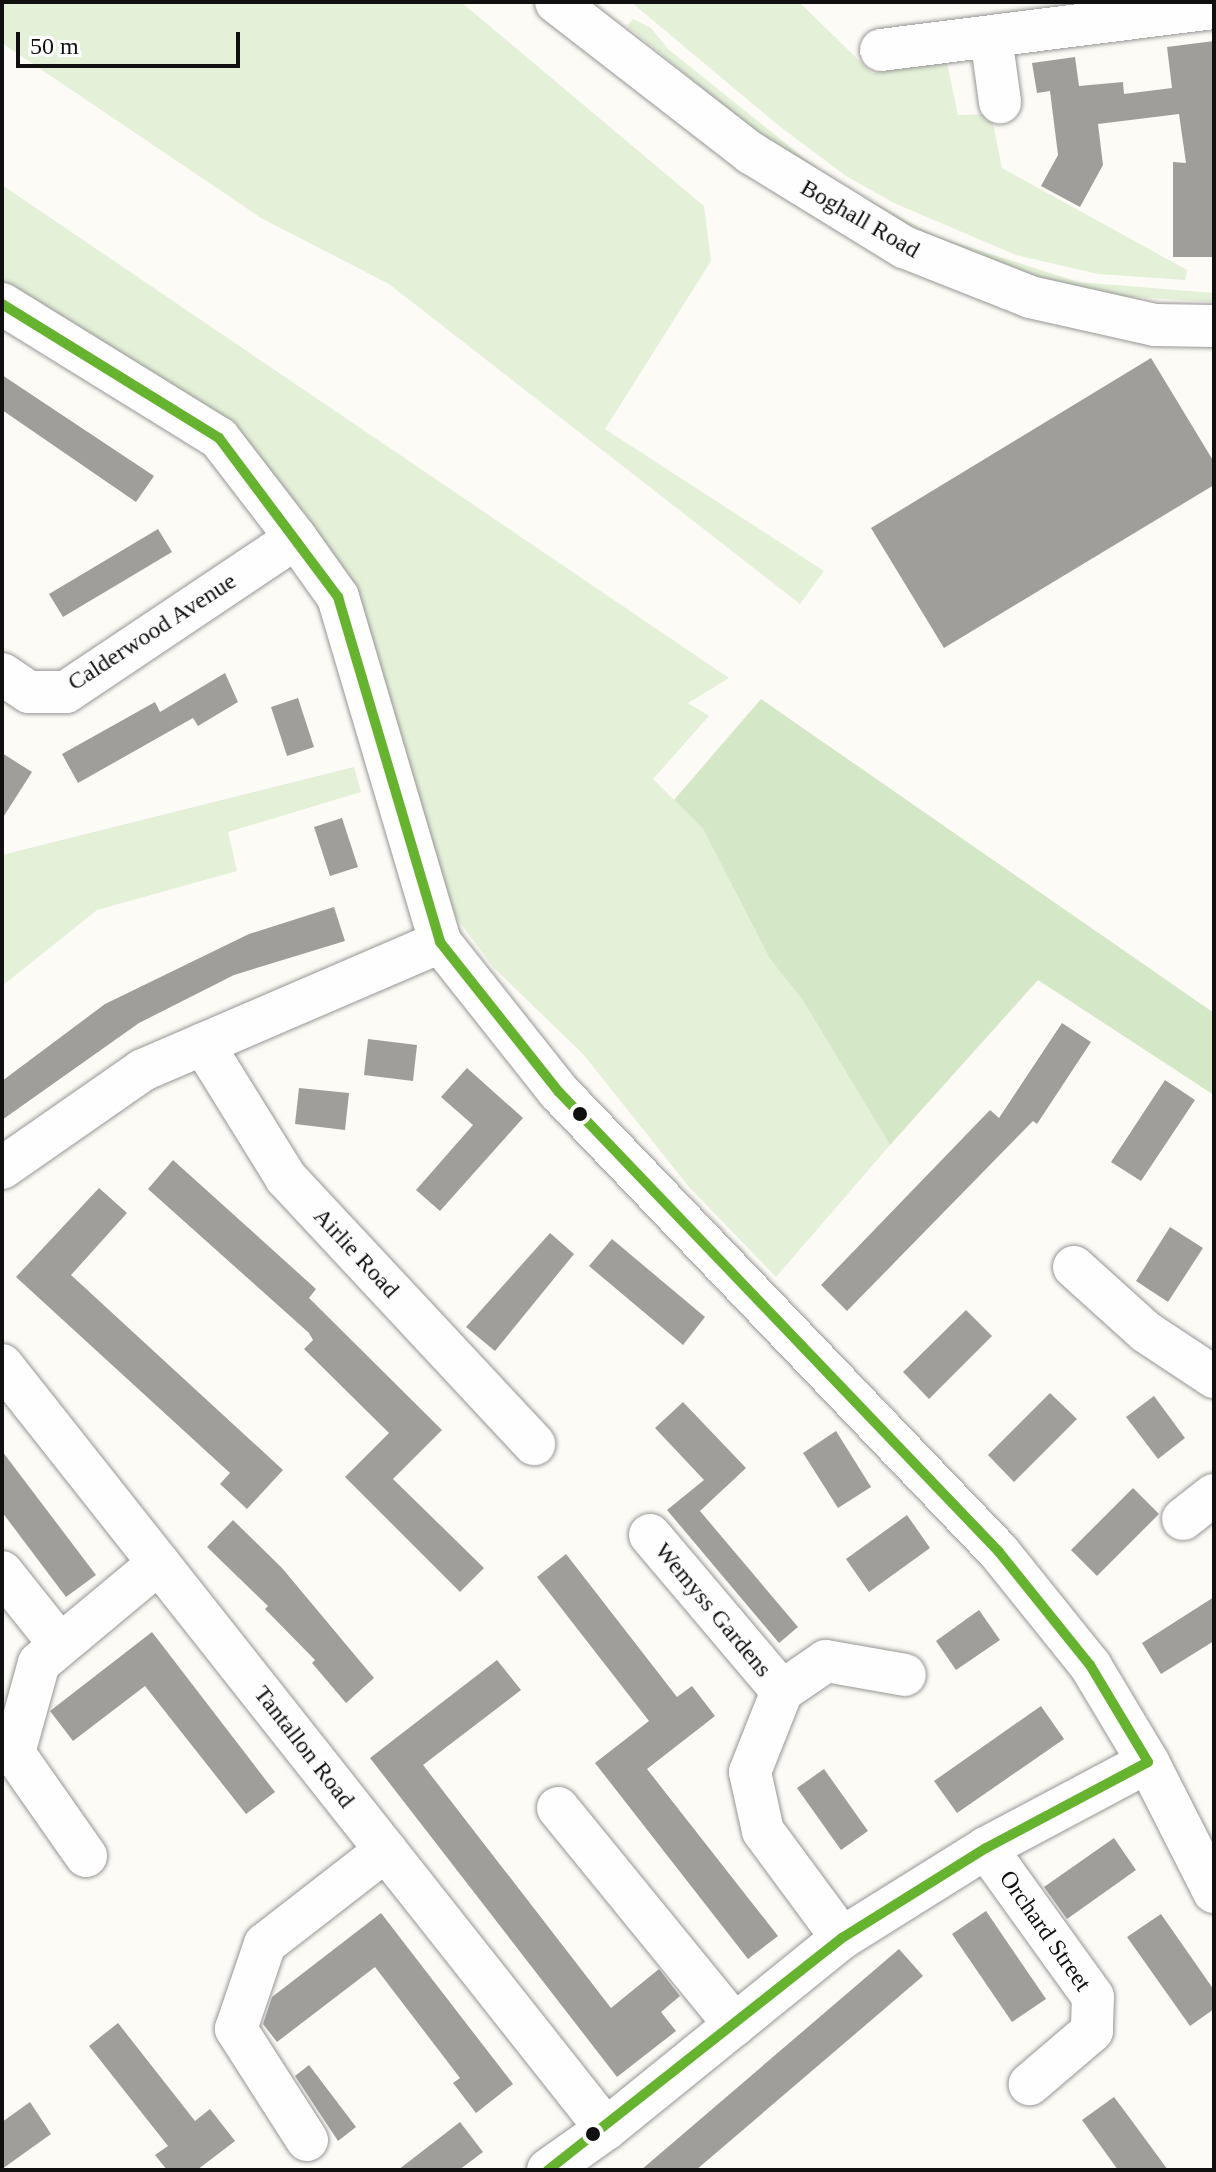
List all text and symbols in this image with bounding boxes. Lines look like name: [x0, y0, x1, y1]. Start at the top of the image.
scale bar: [20, 16, 244, 66]
text: 50 m: [30, 33, 79, 59]
street label: Boghall Road: [795, 173, 925, 265]
street label: Calderwood Avenue: [62, 567, 242, 697]
unlabelled marker: [572, 1106, 588, 1122]
street label: Airlie Road: [307, 1202, 405, 1304]
street label: Wemyss Gardens: [648, 1537, 778, 1683]
street label: Tantallon Road: [247, 1680, 361, 1814]
street label: Orchard Street: [993, 1865, 1097, 1997]
unlabelled marker: [585, 2126, 601, 2142]

